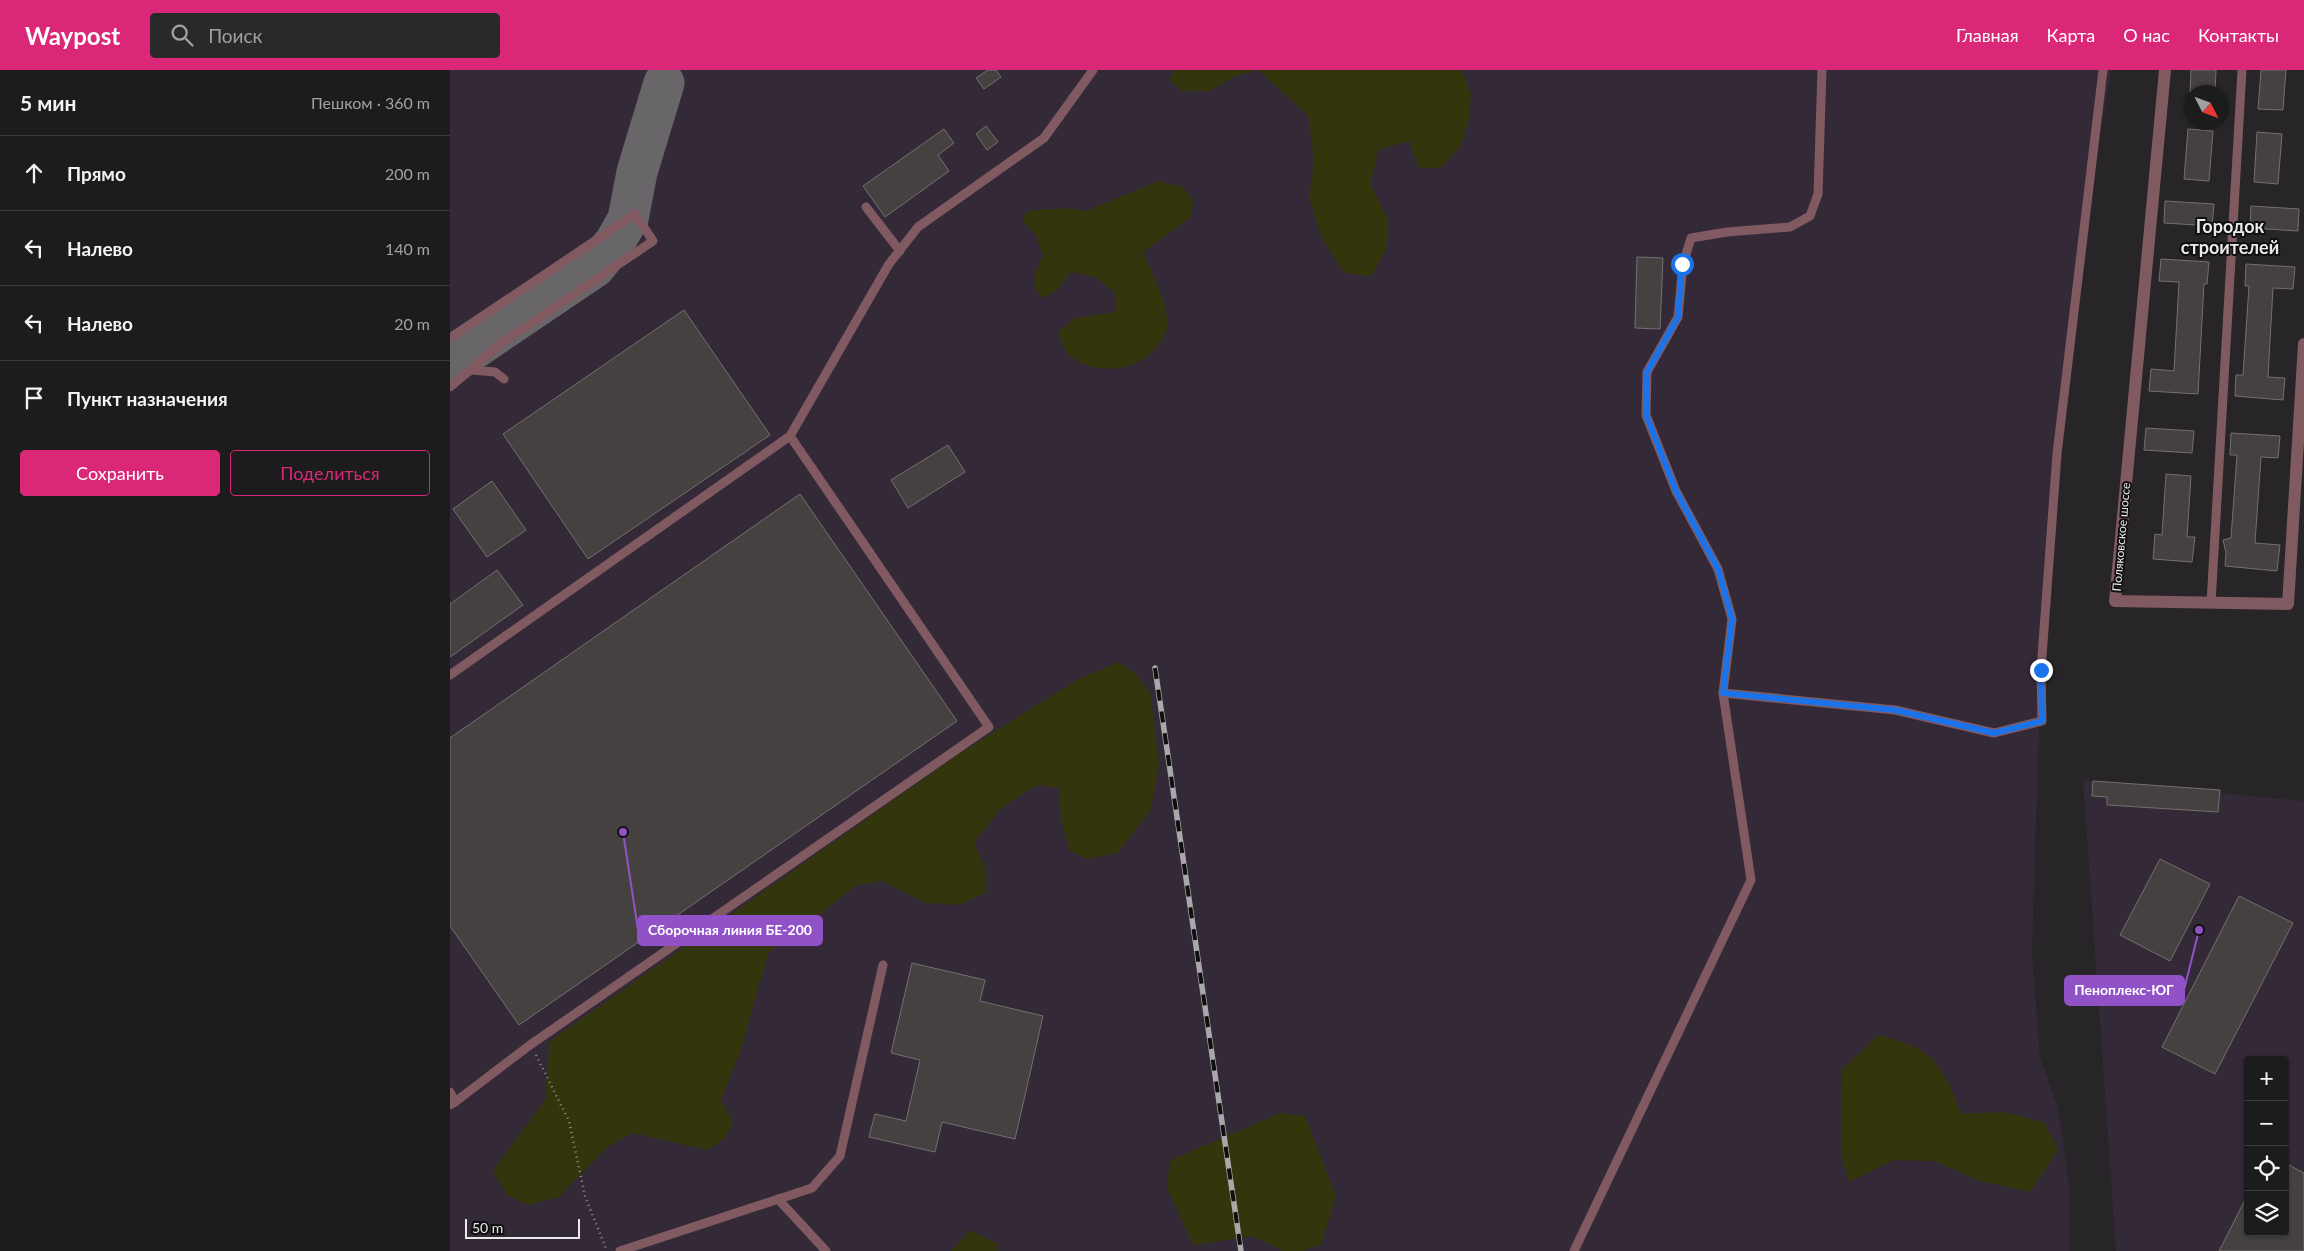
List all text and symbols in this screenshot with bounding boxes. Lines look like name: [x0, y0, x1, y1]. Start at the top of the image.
search box: [150, 13, 500, 58]
text: Waypost: [25, 21, 120, 50]
icon: search: [168, 21, 196, 49]
text: Поиск: [208, 24, 262, 47]
text: Главная: [1956, 24, 2019, 46]
text: Карта: [2047, 24, 2095, 46]
text: О нас: [2123, 24, 2170, 46]
text: Контакты: [2198, 24, 2279, 46]
north arrow: [2184, 85, 2229, 130]
text: 5 мин: [20, 90, 77, 115]
text: Пешком · 360 m: [311, 93, 430, 112]
icon: ahead: [20, 159, 48, 187]
text: Прямо: [67, 162, 126, 185]
text: 200 m: [385, 164, 430, 183]
district label: Городок строителей: [2181, 215, 2279, 258]
icon: left: [20, 234, 48, 262]
text: Налево: [67, 237, 133, 260]
text: 140 m: [385, 239, 430, 258]
route start: [1671, 253, 1694, 276]
icon: left: [20, 309, 48, 337]
text: Налево: [67, 312, 133, 335]
text: 20 m: [394, 314, 430, 333]
icon: arrive: [20, 384, 48, 412]
text: Пункт назначения: [67, 387, 228, 410]
button: Сохранить: [20, 450, 220, 496]
button: Поделиться: [230, 450, 430, 496]
street label: Поляковское шоссе: [2109, 482, 2133, 592]
route end: [2030, 659, 2053, 682]
callout: Сборочная линия БЕ-200: [638, 916, 822, 945]
text: Сборочная линия БЕ-200: [648, 921, 812, 938]
callout: Пеноплекс-ЮГ: [2065, 976, 2184, 1005]
text: Пеноплекс-ЮГ: [2074, 981, 2174, 998]
map controls: [2244, 1056, 2289, 1236]
button: +: [2244, 1056, 2289, 1101]
button: −: [2244, 1101, 2289, 1146]
button: locate: [2244, 1146, 2289, 1191]
button: layers: [2244, 1191, 2289, 1236]
scale bar: [465, 1216, 580, 1239]
text: 50 m: [472, 1219, 503, 1236]

